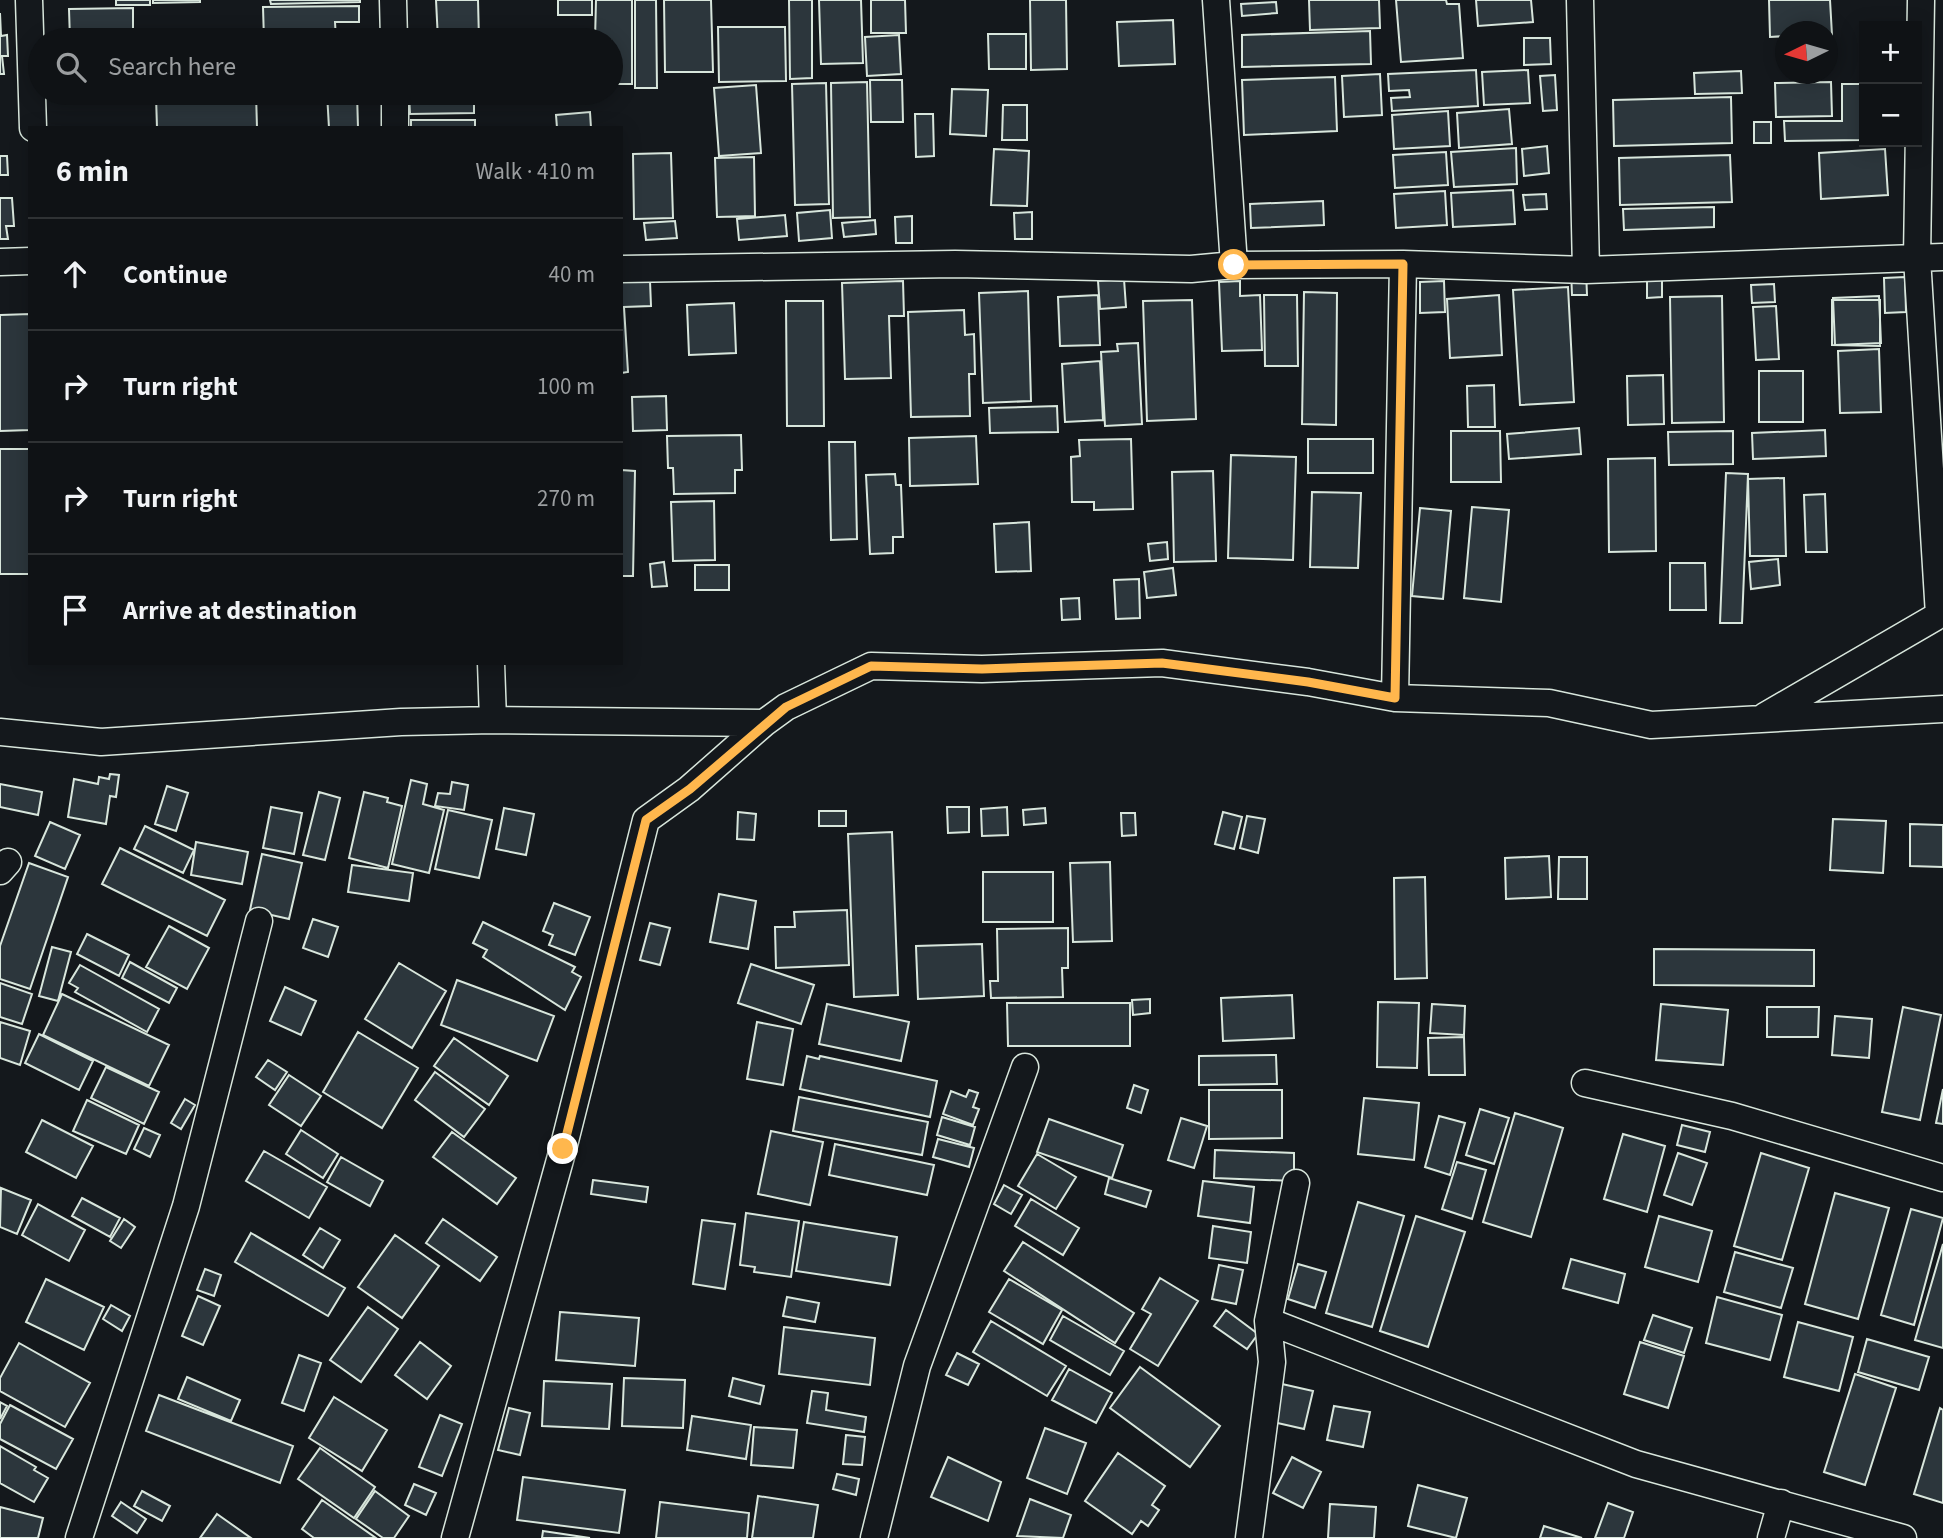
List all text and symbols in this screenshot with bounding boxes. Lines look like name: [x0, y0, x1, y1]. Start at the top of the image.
north arrow: [1775, 21, 1838, 84]
map controls: [1859, 21, 1922, 147]
button: +: [1859, 21, 1922, 84]
search box: [28, 28, 623, 105]
icon: search: [52, 48, 90, 86]
text: Search here: [108, 48, 236, 85]
button: −: [1859, 84, 1922, 147]
text: 6 min: [56, 150, 129, 193]
text: Walk · 410 m: [476, 155, 595, 188]
route start: [1218, 249, 1249, 280]
icon: ahead: [56, 255, 94, 293]
text: Continue: [123, 256, 228, 293]
text: 40 m: [548, 258, 595, 291]
icon: right: [56, 367, 94, 405]
text: Turn right: [123, 368, 238, 405]
text: 100 m: [537, 370, 595, 403]
icon: right: [56, 479, 94, 517]
text: Turn right: [123, 480, 238, 517]
text: 270 m: [537, 482, 595, 515]
icon: arrive: [56, 591, 94, 629]
text: Arrive at destination: [123, 592, 357, 629]
route end: [547, 1133, 578, 1164]

